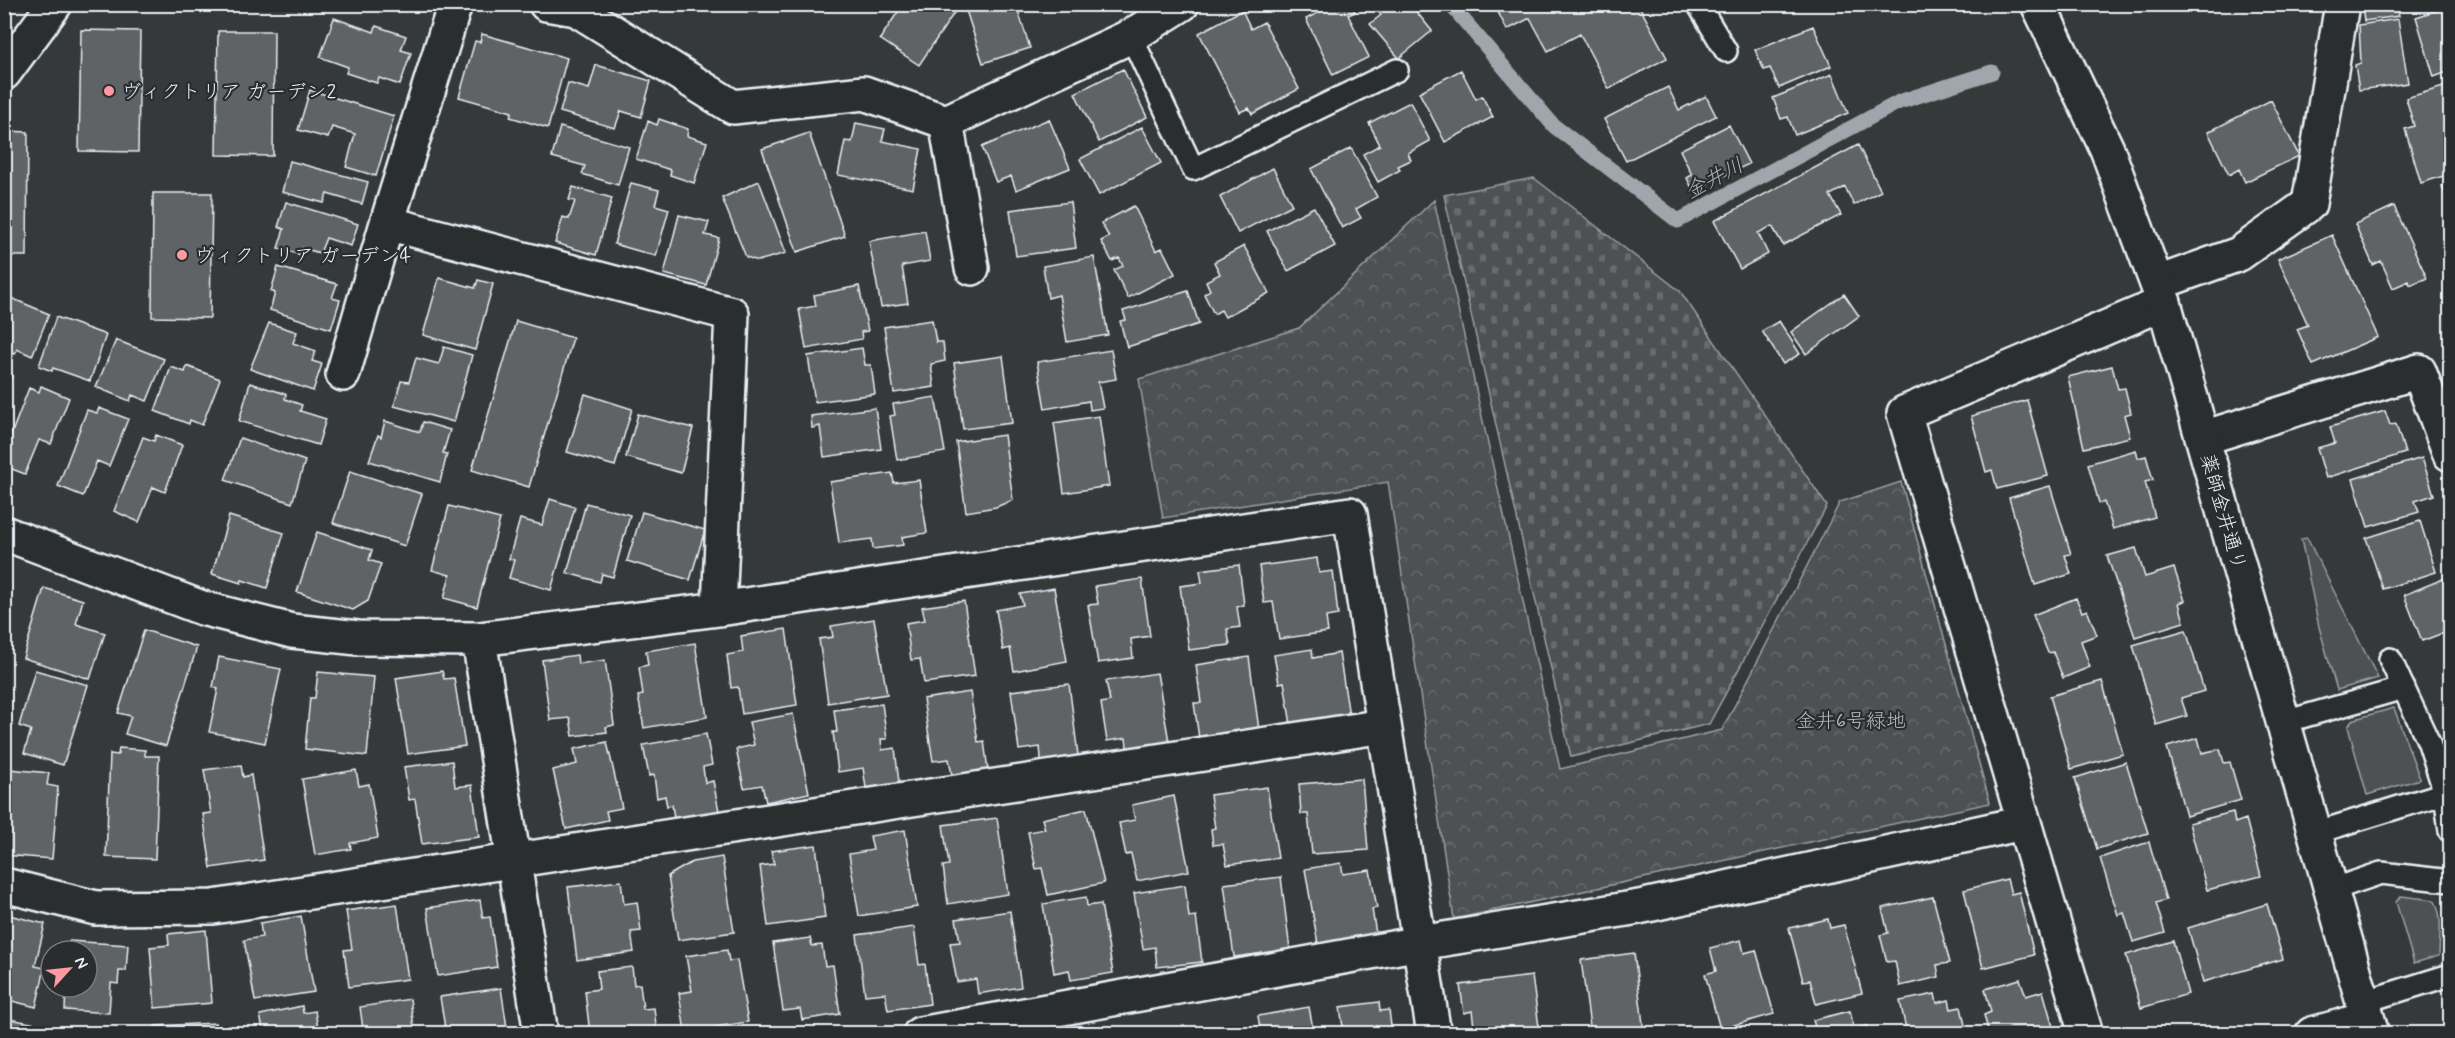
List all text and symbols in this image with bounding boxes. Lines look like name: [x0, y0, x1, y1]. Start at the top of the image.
place label: ヴィクトリア ガーデン2: [121, 79, 336, 106]
marker: ヴィクトリア ガーデン2: [102, 84, 116, 98]
water label: 金井川: [1680, 152, 1749, 206]
place label: ヴィクトリア ガーデン4: [194, 243, 411, 270]
marker: ヴィクトリア ガーデン4: [175, 248, 189, 262]
street label: 薬師金井通り: [2193, 451, 2252, 574]
park label: 金井6号緑地: [1796, 708, 1906, 735]
north arrow: [39, 939, 99, 999]
text: N: [69, 953, 93, 972]

